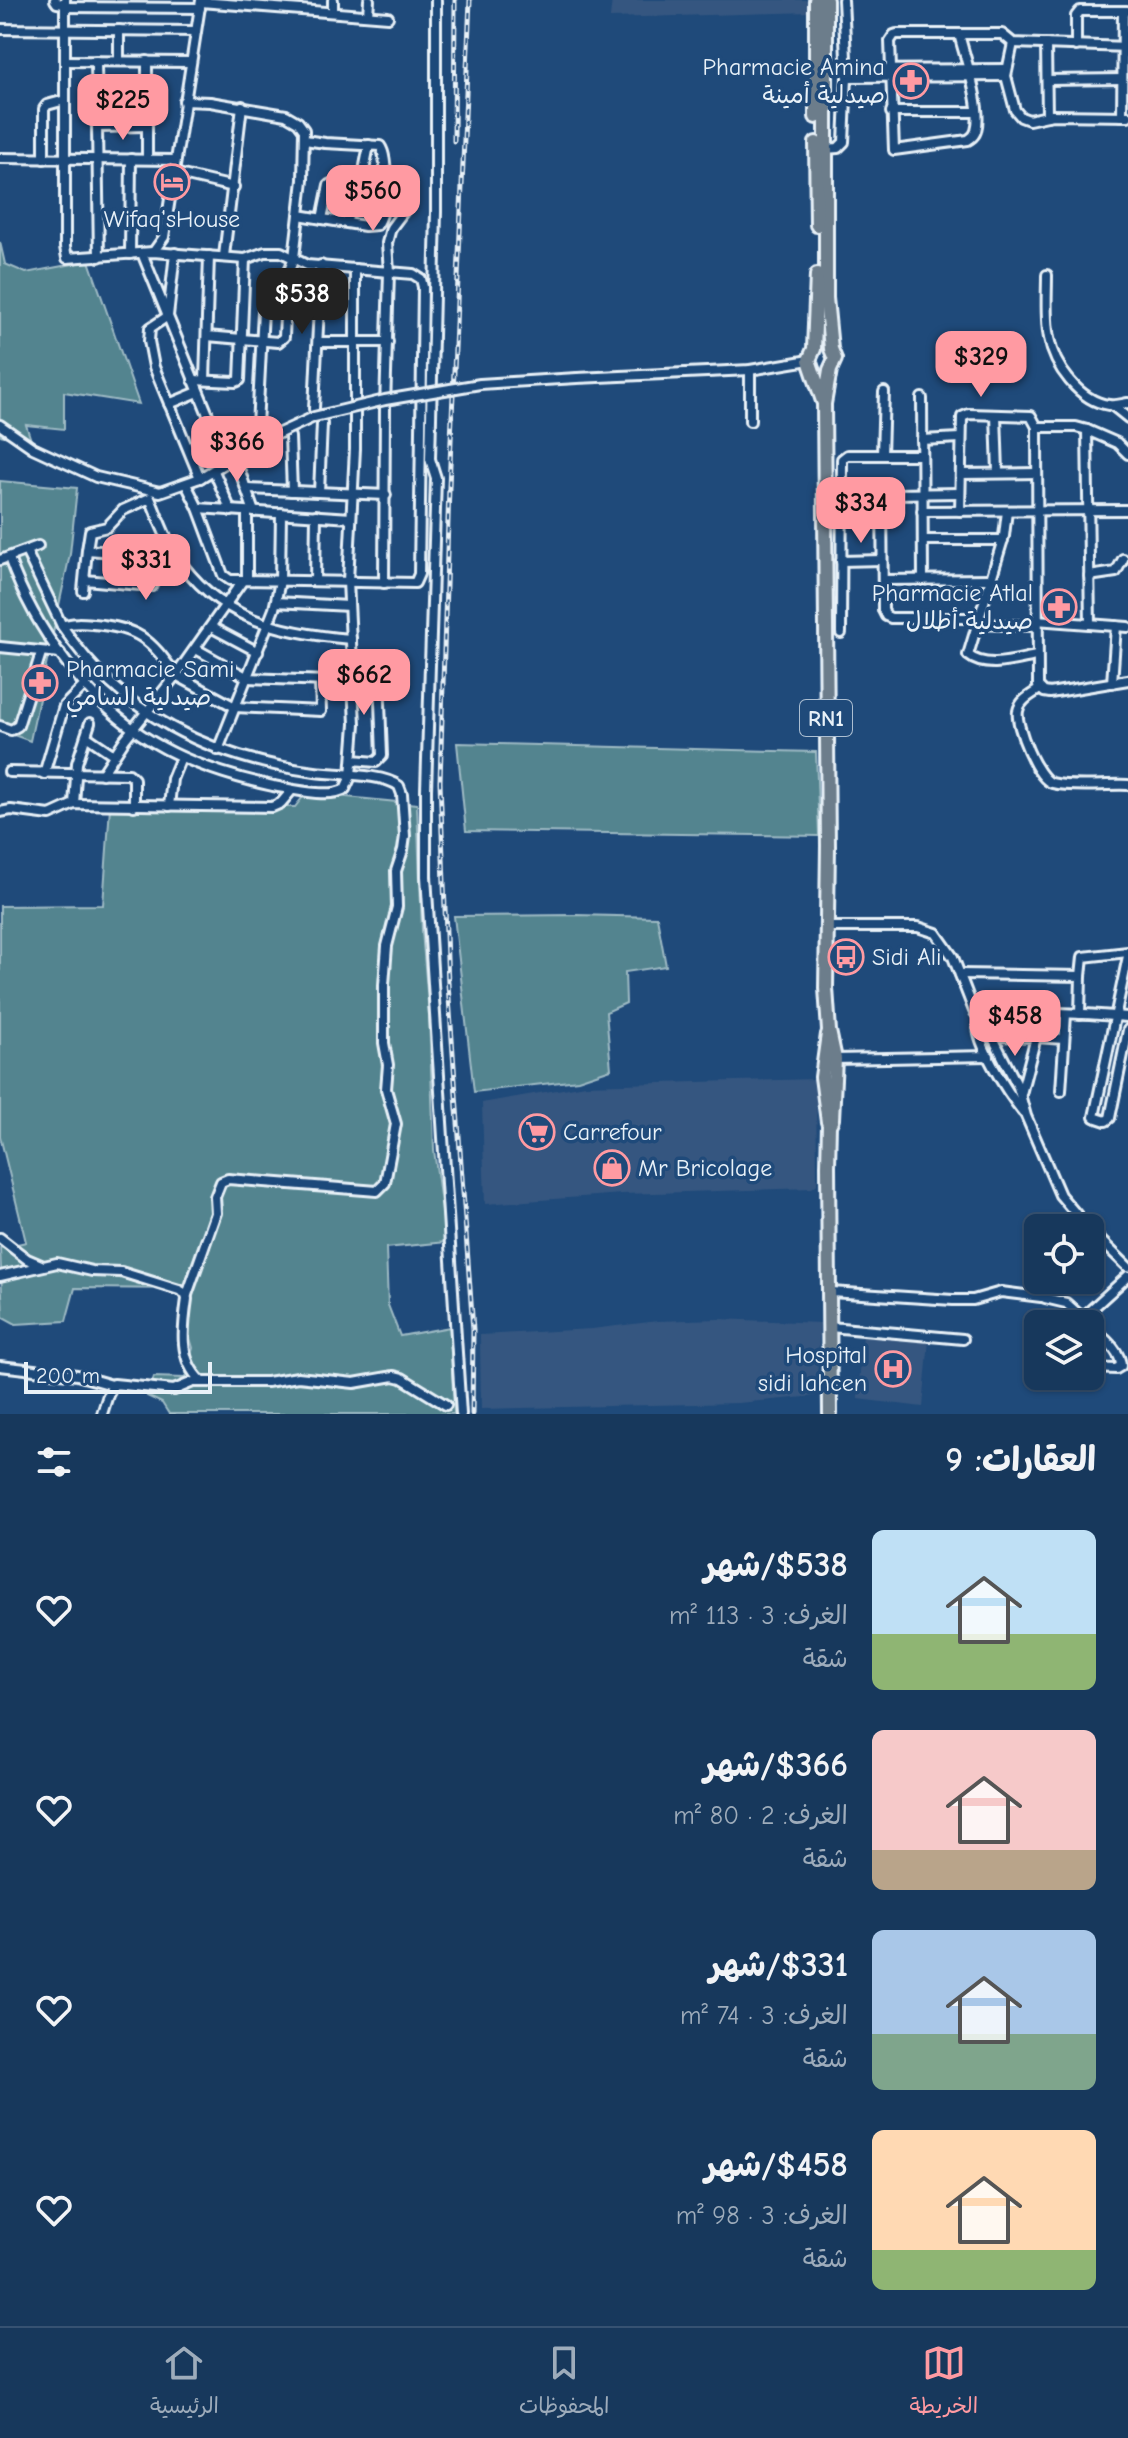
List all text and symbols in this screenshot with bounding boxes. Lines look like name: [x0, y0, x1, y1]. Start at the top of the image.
place label: Pharmacie Amina صيدلية أمينة: [703, 53, 885, 109]
pharmacy icon: Pharmacie Amina صيدلية أمينة: [892, 62, 930, 100]
pin: $225: [76, 74, 170, 142]
text: $225: [95, 85, 151, 115]
hotel icon: Wifaq'sHouse: [153, 163, 191, 201]
pin: $560: [326, 165, 420, 233]
text: $560: [344, 176, 402, 206]
place label: Wifaq'sHouse: [104, 205, 240, 233]
pin: $538: [255, 268, 349, 336]
text: $538: [274, 279, 330, 309]
pin: $329: [934, 331, 1028, 399]
text: $329: [953, 342, 1009, 372]
pin: $366: [190, 416, 284, 484]
text: $366: [209, 427, 265, 457]
pin: $334: [814, 477, 908, 545]
text: $334: [834, 488, 888, 518]
pin: $331: [99, 534, 193, 602]
text: $331: [120, 545, 172, 575]
place label: Pharmacie Atlal صيدلية أطلال: [872, 579, 1033, 635]
pharmacy icon: Pharmacie Atlal صيدلية أطلال: [1040, 588, 1078, 626]
pin: $662: [317, 649, 411, 717]
place label: Pharmacie Sami صيدلية السامي: [66, 655, 234, 718]
text: $662: [336, 660, 392, 690]
pharmacy icon: Pharmacie Sami صيدلية السامي: [21, 664, 59, 702]
road number: RN1: [800, 700, 852, 736]
bus stop icon: Sidi Ali: [827, 938, 865, 976]
place label: Sidi Ali: [872, 943, 942, 971]
pin: $458: [968, 990, 1062, 1058]
text: $458: [988, 1001, 1042, 1031]
supermarket icon: Carrefour: [518, 1113, 556, 1151]
place label: Carrefour: [563, 1118, 662, 1146]
shop icon: Mr Bricolage: [593, 1149, 631, 1187]
place label: Mr Bricolage: [638, 1154, 772, 1182]
map controls: [1024, 1214, 1104, 1390]
button: locate: [1024, 1214, 1104, 1294]
button: layers: [1024, 1310, 1104, 1390]
place label: Hospital sidi lahcen: [758, 1341, 867, 1397]
hospital icon: Hospital sidi lahcen: [874, 1350, 912, 1388]
scale bar: [24, 1358, 212, 1394]
text: 200 m: [36, 1363, 100, 1389]
icon: filters: [32, 1440, 76, 1484]
text: العقارات: 9: [945, 1440, 1096, 1480]
text: $538/شهر: [704, 1545, 848, 1585]
icon: home: [936, 1562, 1032, 1658]
icon: heart: [32, 1588, 76, 1632]
text: الغرف: 3 · 113 m²: [669, 1601, 848, 1631]
text: شقة: [803, 1644, 848, 1674]
text: $366/شهر: [704, 1745, 848, 1785]
icon: home: [936, 1762, 1032, 1858]
icon: heart: [32, 1788, 76, 1832]
text: الغرف: 2 · 80 m²: [673, 1801, 848, 1831]
text: شقة: [803, 1844, 848, 1874]
text: $331/شهر: [709, 1945, 848, 1985]
icon: home: [936, 1962, 1032, 2058]
icon: heart: [32, 1988, 76, 2032]
text: الغرف: 3 · 74 m²: [680, 2001, 848, 2031]
text: شقة: [803, 2044, 848, 2074]
text: $458/شهر: [705, 2145, 848, 2185]
icon: home: [936, 2162, 1032, 2258]
icon: heart: [32, 2188, 76, 2232]
text: الغرف: 3 · 98 m²: [676, 2201, 848, 2231]
text: شقة: [803, 2244, 848, 2274]
tab: الرئيسية: [150, 2341, 219, 2425]
tab: المحفوظات: [519, 2341, 610, 2425]
tab: الخريطة: [909, 2341, 978, 2425]

